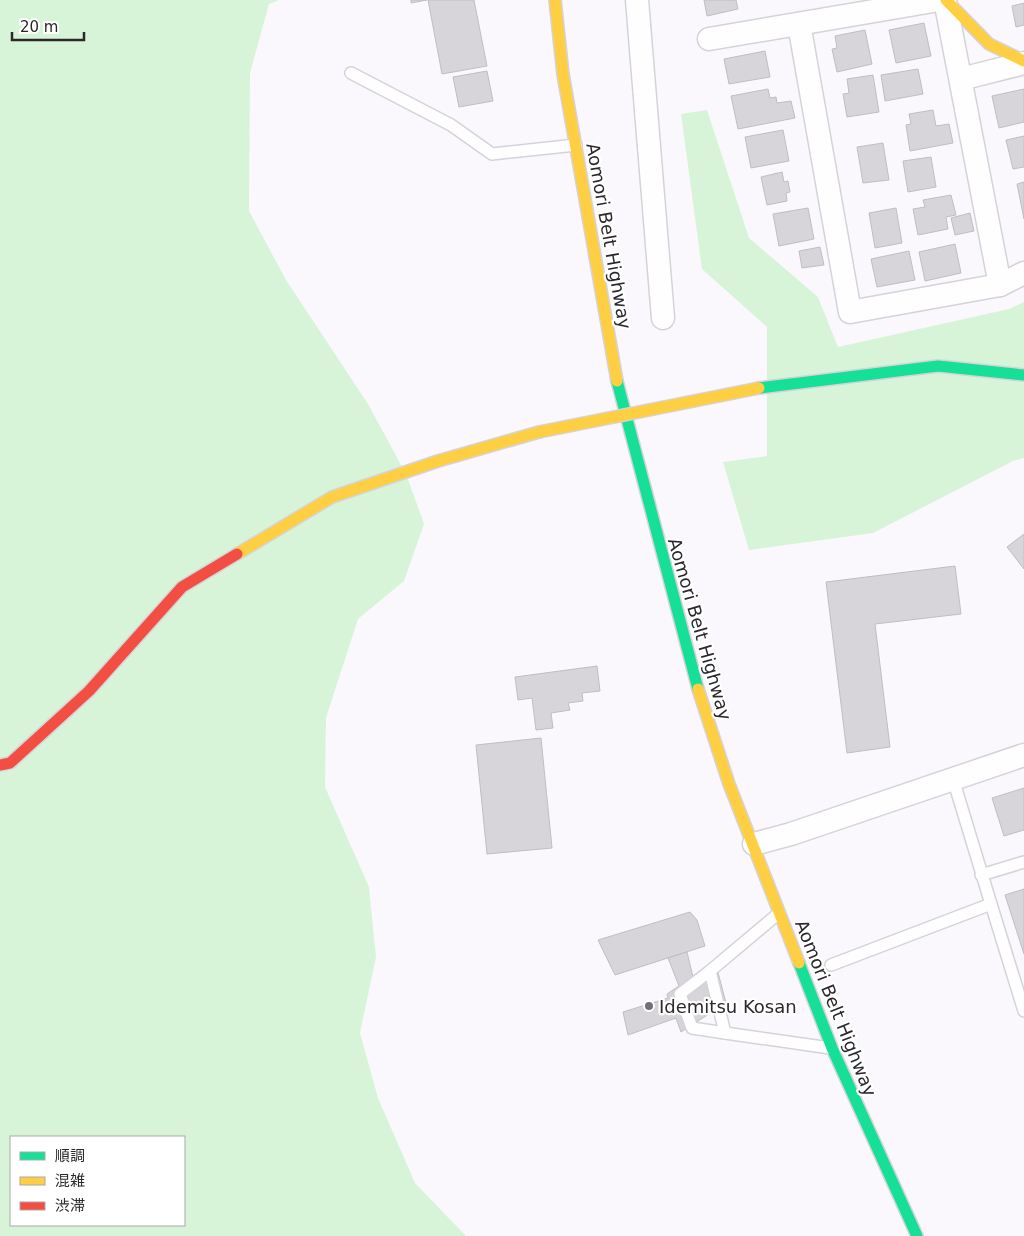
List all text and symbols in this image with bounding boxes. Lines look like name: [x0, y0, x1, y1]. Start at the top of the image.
scale bar: [12, 10, 85, 42]
text: 20 m: [20, 18, 58, 36]
street label: Aomori Belt Highway: [582, 141, 636, 331]
street label: Aomori Belt Highway: [664, 535, 736, 723]
street label: Aomori Belt Highway: [791, 917, 881, 1100]
place label: Idemitsu Kosan: [659, 996, 797, 1017]
marker: Idemitsu Kosan: [643, 1000, 655, 1012]
legend: [10, 1136, 185, 1226]
text: 順調: [55, 1147, 85, 1165]
text: 混雑: [55, 1172, 85, 1190]
text: 渋滞: [55, 1197, 85, 1215]

